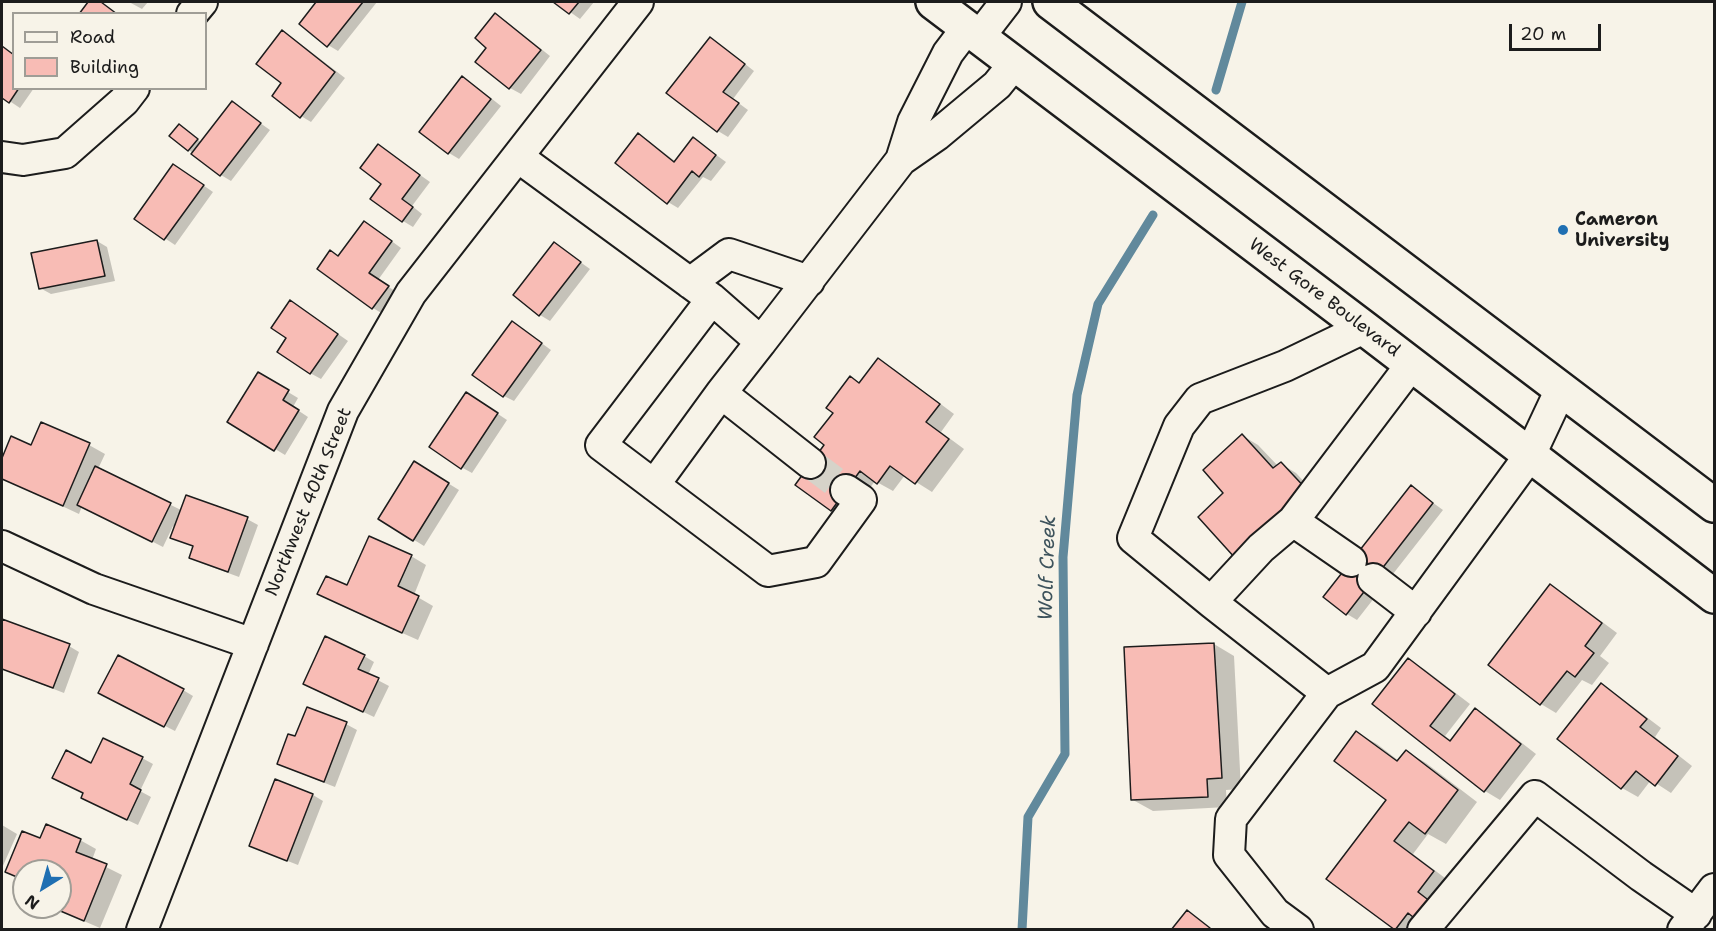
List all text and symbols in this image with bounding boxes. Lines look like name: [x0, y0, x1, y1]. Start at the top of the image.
legend: [12, 12, 207, 90]
scale bar: [1512, 12, 1604, 50]
text: 20 m: [1520, 22, 1566, 46]
text: Road: [70, 25, 115, 49]
text: Building: [70, 55, 139, 79]
place label: Cameron University: [1575, 209, 1669, 252]
marker: Cameron University: [1556, 223, 1570, 237]
street label: West Gore Boulevard: [1244, 234, 1404, 362]
street label: Northwest 40th Street: [261, 405, 357, 599]
water label: Wolf Creek: [1034, 515, 1062, 621]
north arrow: [12, 859, 72, 919]
text: N: [21, 890, 43, 914]

